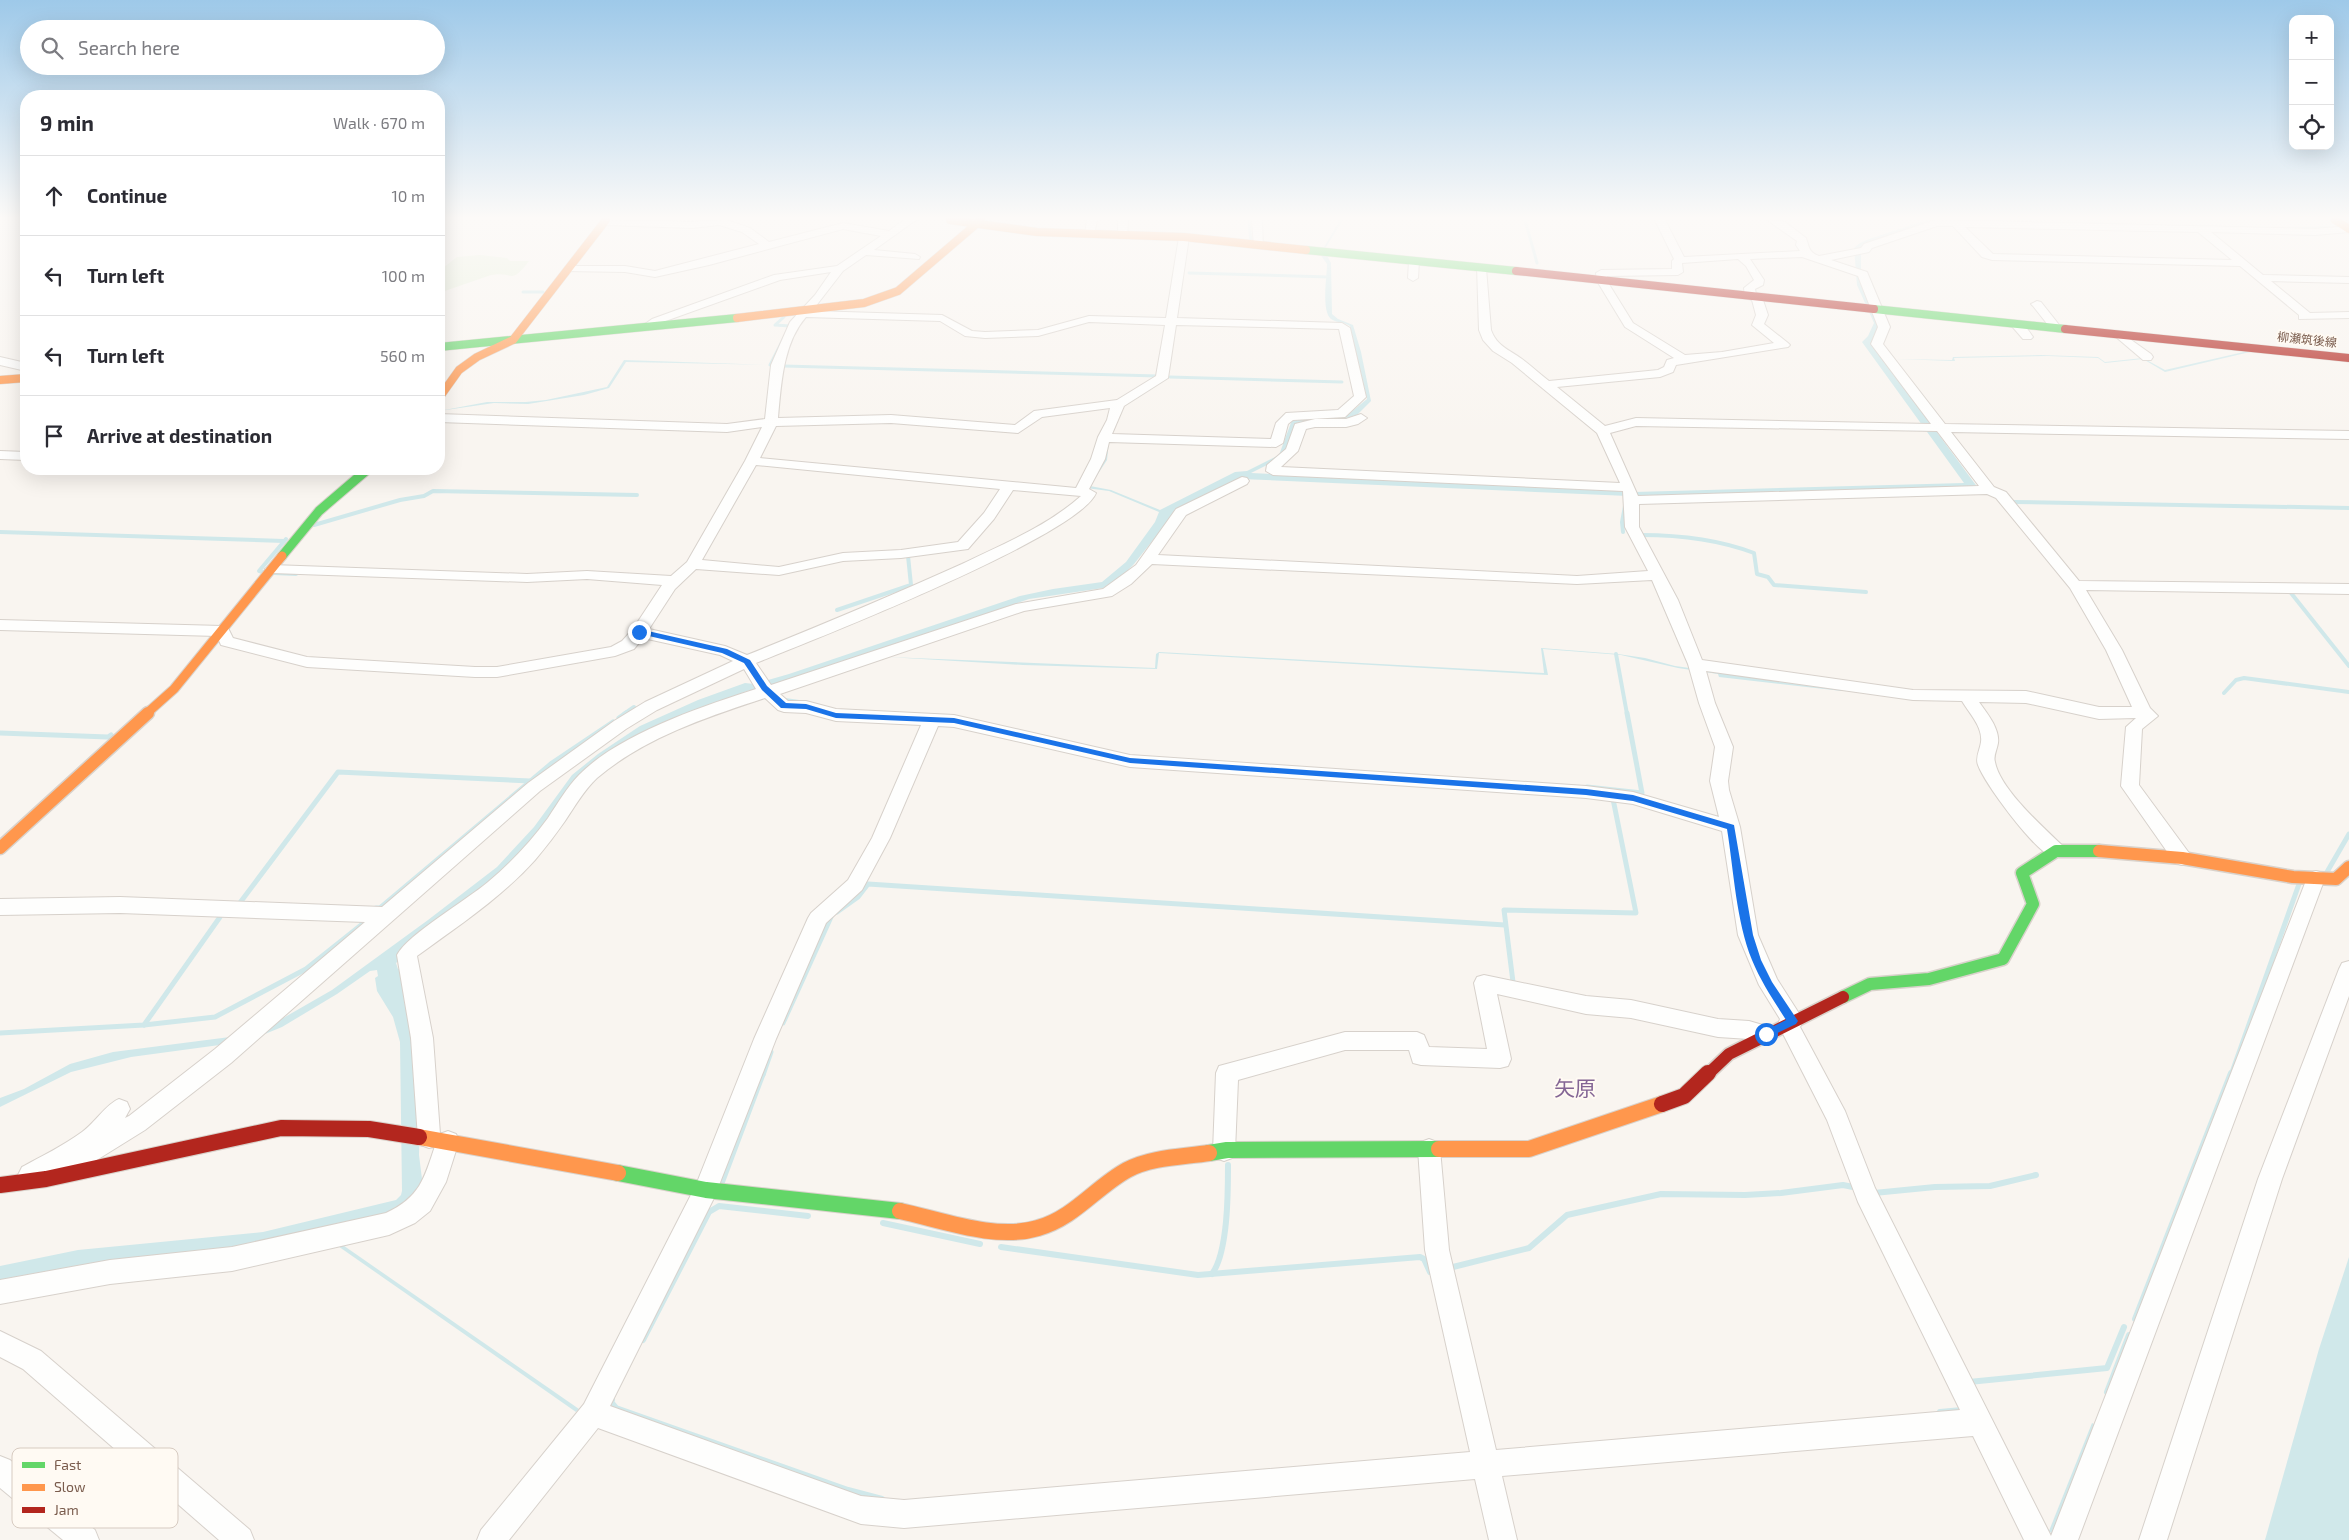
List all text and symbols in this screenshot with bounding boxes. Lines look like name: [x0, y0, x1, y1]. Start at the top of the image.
map controls: [2289, 15, 2334, 150]
button: +: [2289, 15, 2334, 60]
search box: [20, 20, 445, 75]
icon: search: [38, 34, 66, 62]
text: Search here: [78, 36, 180, 59]
button: −: [2289, 60, 2334, 105]
button: locate: [2289, 105, 2334, 150]
text: 9 min: [40, 110, 94, 135]
text: Walk · 670 m: [333, 113, 425, 132]
icon: ahead: [40, 182, 68, 210]
text: Continue: [87, 184, 167, 207]
text: 10 m: [391, 186, 425, 205]
icon: left: [40, 262, 68, 290]
text: Turn left: [87, 264, 164, 287]
text: 100 m: [382, 266, 425, 285]
street label: 柳瀬筑後線: [2277, 329, 2338, 349]
icon: left: [40, 342, 68, 370]
text: Turn left: [87, 344, 164, 367]
text: 560 m: [380, 346, 425, 365]
icon: arrive: [40, 422, 68, 450]
text: Arrive at destination: [87, 424, 272, 447]
route end: [628, 621, 651, 644]
route start: [1755, 1023, 1778, 1046]
district label: 矢原: [1554, 1075, 1596, 1100]
legend: [12, 1448, 178, 1528]
text: Fast: [54, 1456, 81, 1473]
text: Slow: [54, 1478, 86, 1495]
text: Jam: [54, 1501, 79, 1518]

